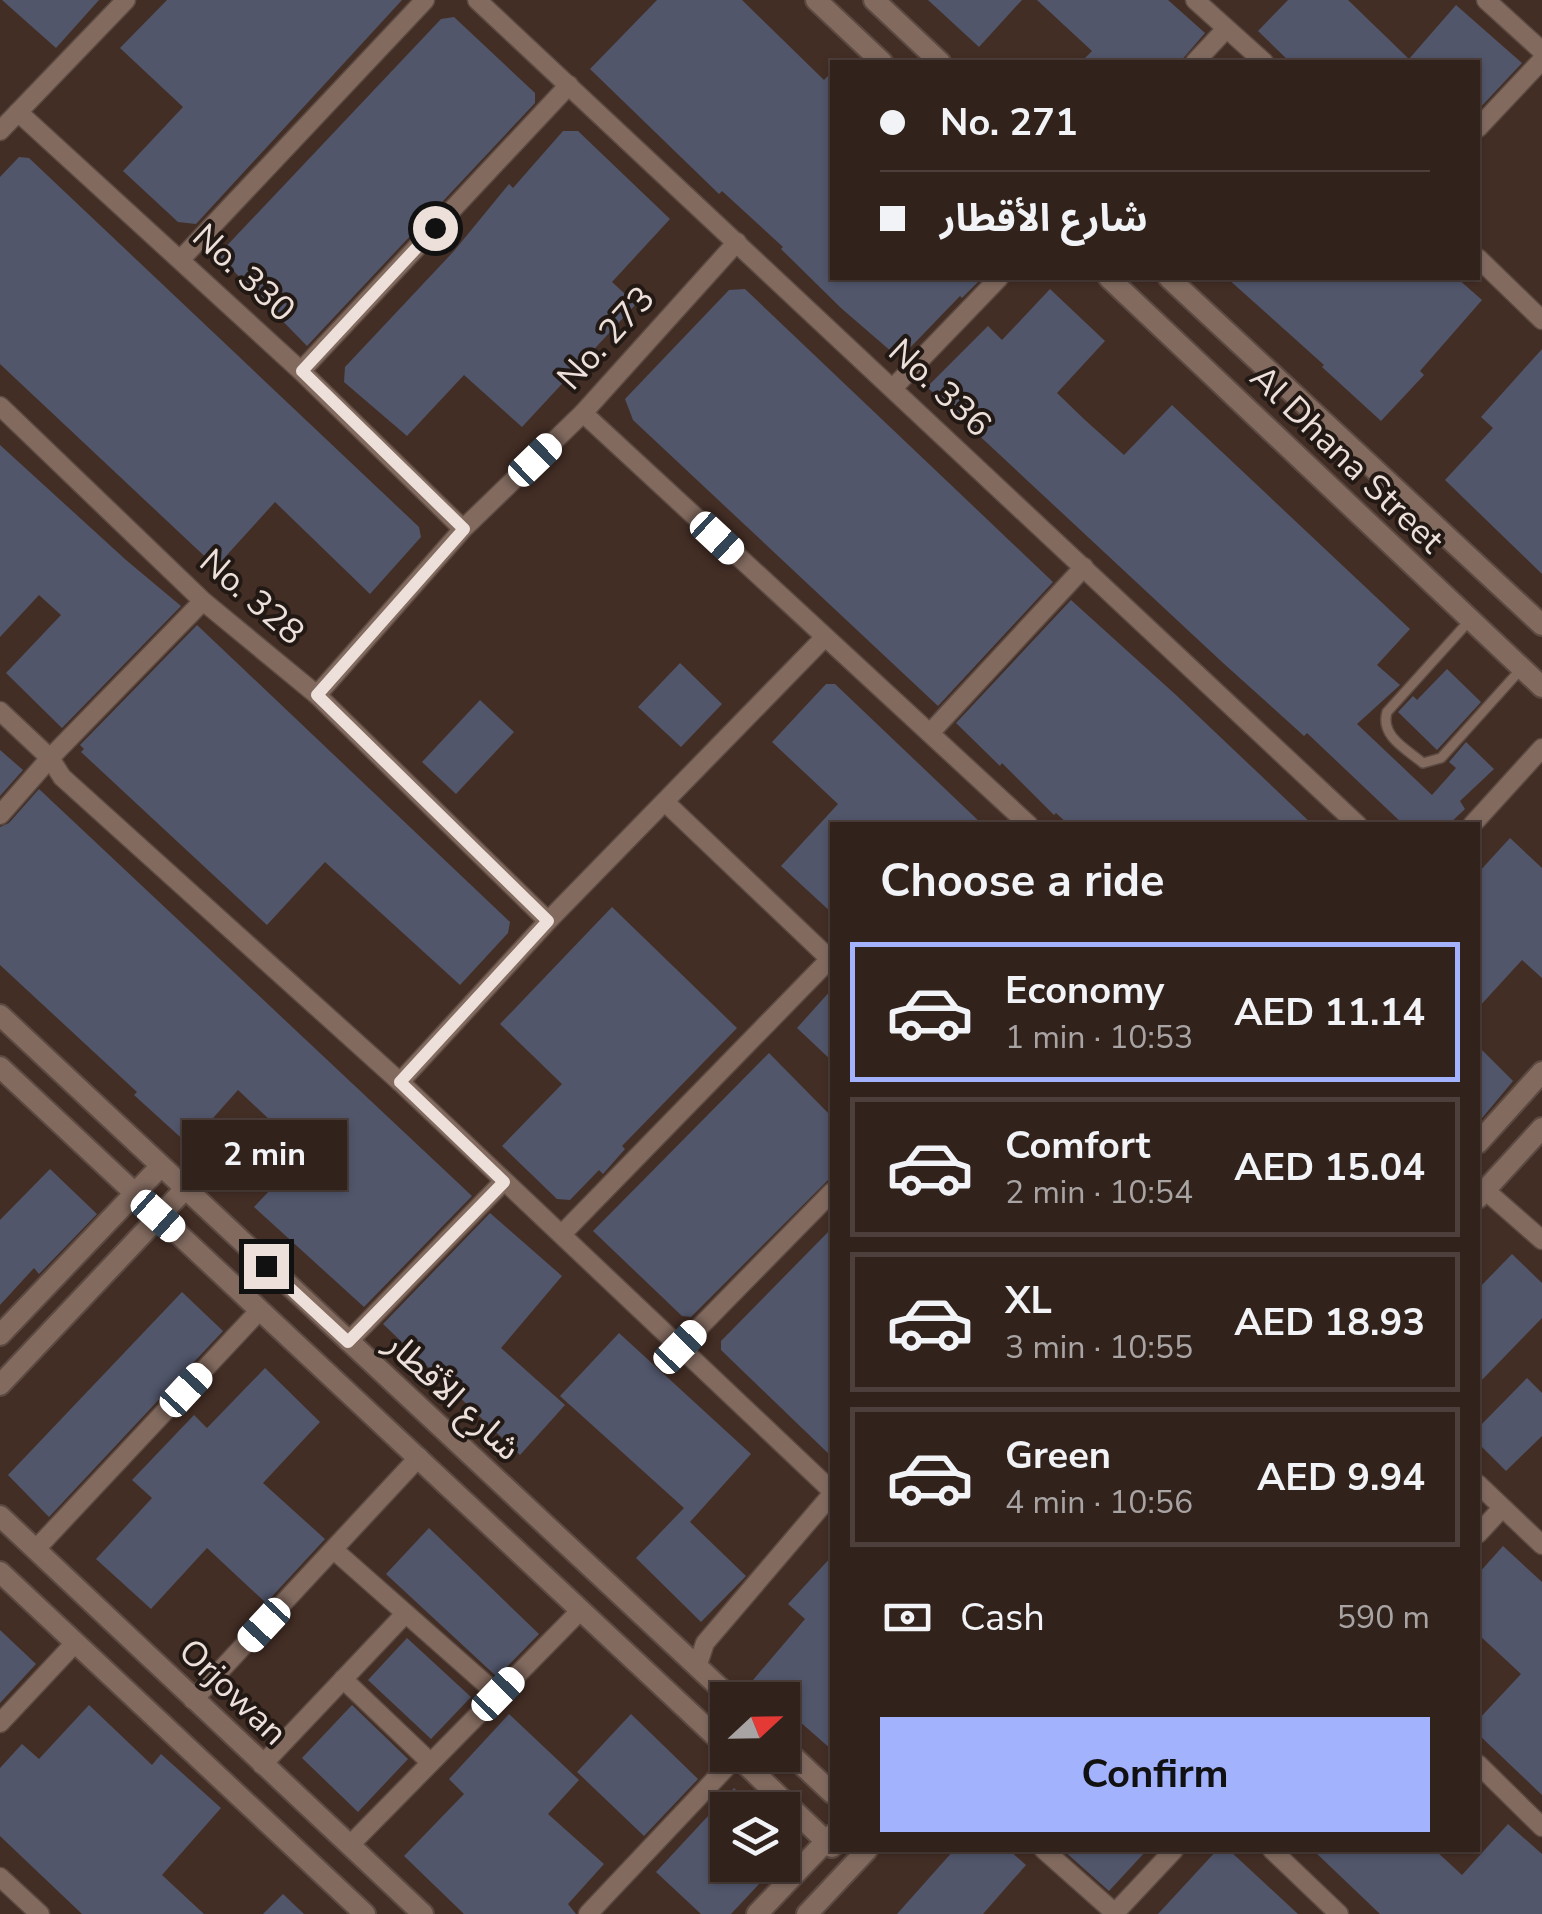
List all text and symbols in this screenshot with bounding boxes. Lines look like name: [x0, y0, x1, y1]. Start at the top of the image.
text: No. 271: [940, 97, 1078, 148]
text: شارع الأقطار: [940, 193, 1148, 244]
route start: [413, 206, 458, 251]
street label: No. 330: [182, 213, 306, 333]
street label: No. 273: [547, 276, 665, 400]
street label: No. 336: [878, 328, 1002, 448]
street label: Al Dhana Street: [1240, 354, 1455, 564]
car: [503, 428, 567, 492]
car: [685, 507, 749, 569]
street label: No. 328: [190, 538, 314, 656]
text: Choose a ride: [880, 851, 1165, 912]
text: Economy: [1005, 965, 1164, 1016]
icon: car: [885, 967, 975, 1057]
text: AED 11.14: [1234, 987, 1425, 1038]
text: 1 min · 10:53: [1005, 1016, 1193, 1059]
text: Comfort: [1005, 1120, 1150, 1171]
callout: 2 min: [184, 1121, 348, 1191]
icon: car: [885, 1122, 975, 1212]
text: 2 min: [223, 1133, 306, 1176]
text: AED 15.04: [1234, 1142, 1425, 1193]
text: 2 min · 10:54: [1005, 1171, 1193, 1214]
car: [126, 1185, 190, 1247]
route end: [244, 1244, 289, 1289]
text: XL: [1005, 1275, 1052, 1326]
icon: car: [885, 1277, 975, 1367]
text: AED 18.93: [1234, 1297, 1425, 1348]
car: [648, 1315, 712, 1379]
street label: شارع الأقطار: [373, 1320, 531, 1472]
text: 3 min · 10:55: [1005, 1326, 1193, 1369]
car: [155, 1358, 217, 1422]
text: Green: [1005, 1430, 1111, 1481]
icon: car: [885, 1432, 975, 1522]
text: AED 9.94: [1257, 1452, 1425, 1503]
text: 4 min · 10:56: [1005, 1481, 1193, 1524]
icon: cash: [880, 1590, 935, 1645]
text: Cash: [960, 1592, 1045, 1643]
car: [233, 1593, 295, 1657]
text: 590 m: [1337, 1596, 1430, 1639]
street label: Orjowan: [168, 1628, 298, 1756]
car: [466, 1662, 530, 1726]
north arrow: [710, 1682, 800, 1772]
map controls: [710, 1682, 800, 1882]
button: Confirm: [880, 1717, 1430, 1832]
button: layers: [710, 1792, 800, 1882]

